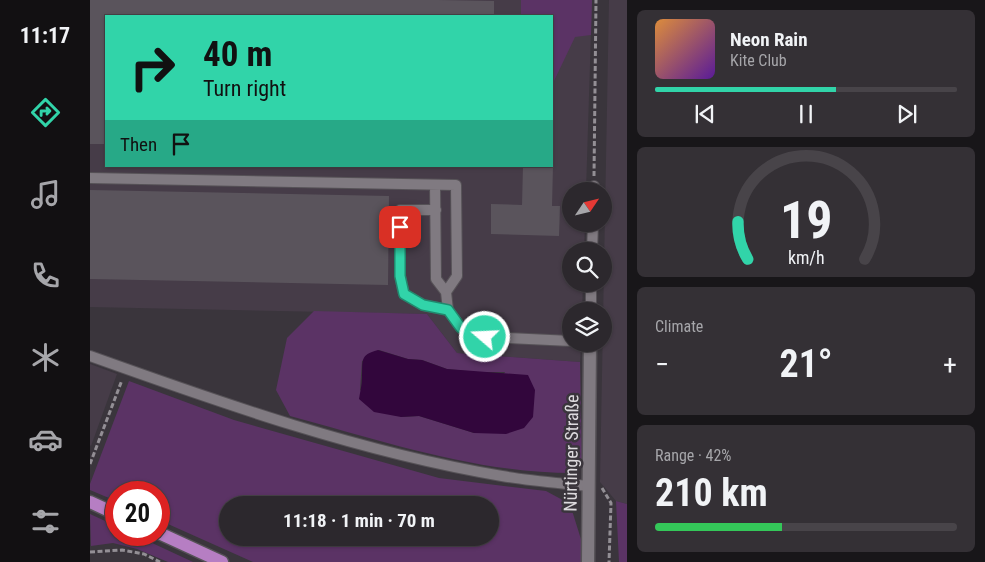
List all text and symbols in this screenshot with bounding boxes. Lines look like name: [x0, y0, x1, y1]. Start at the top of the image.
text: 11:17: [20, 23, 70, 48]
text: Neon Rain: [730, 28, 808, 51]
text: 40 m: [203, 34, 272, 75]
icon: right: [120, 35, 185, 100]
text: Kite Club: [730, 51, 787, 70]
text: Turn right: [203, 76, 286, 101]
icon: directions: [28, 95, 63, 130]
icon: previous: [691, 100, 719, 128]
icon: pause: [792, 100, 820, 128]
icon: next: [893, 100, 921, 128]
icon: arrive: [167, 130, 195, 158]
text: Then: [120, 133, 157, 156]
icon: music: [28, 177, 63, 212]
north arrow: [562, 182, 612, 232]
map controls: [562, 182, 612, 352]
text: 19: [780, 190, 832, 251]
pin: [379, 206, 421, 248]
icon: arrive: [386, 213, 414, 241]
button: search: [562, 242, 612, 292]
text: km/h: [788, 247, 824, 268]
icon: phone: [28, 258, 63, 293]
button: layers: [562, 302, 612, 352]
position arrow: [458, 310, 510, 362]
text: Climate: [655, 317, 703, 336]
icon: climate: [28, 340, 63, 375]
text: 21°: [779, 342, 833, 386]
text: −: [655, 348, 669, 381]
text: +: [943, 348, 957, 381]
street label: Nürtinger Straße: [559, 394, 583, 512]
icon: car: [28, 422, 63, 457]
text: Range · 42%: [655, 446, 731, 465]
text: 210 km: [655, 471, 768, 515]
speed limit sign: 20: [105, 481, 170, 546]
icon: filters: [28, 504, 63, 539]
text: 11:18 · 1 min · 70 m: [283, 509, 435, 532]

